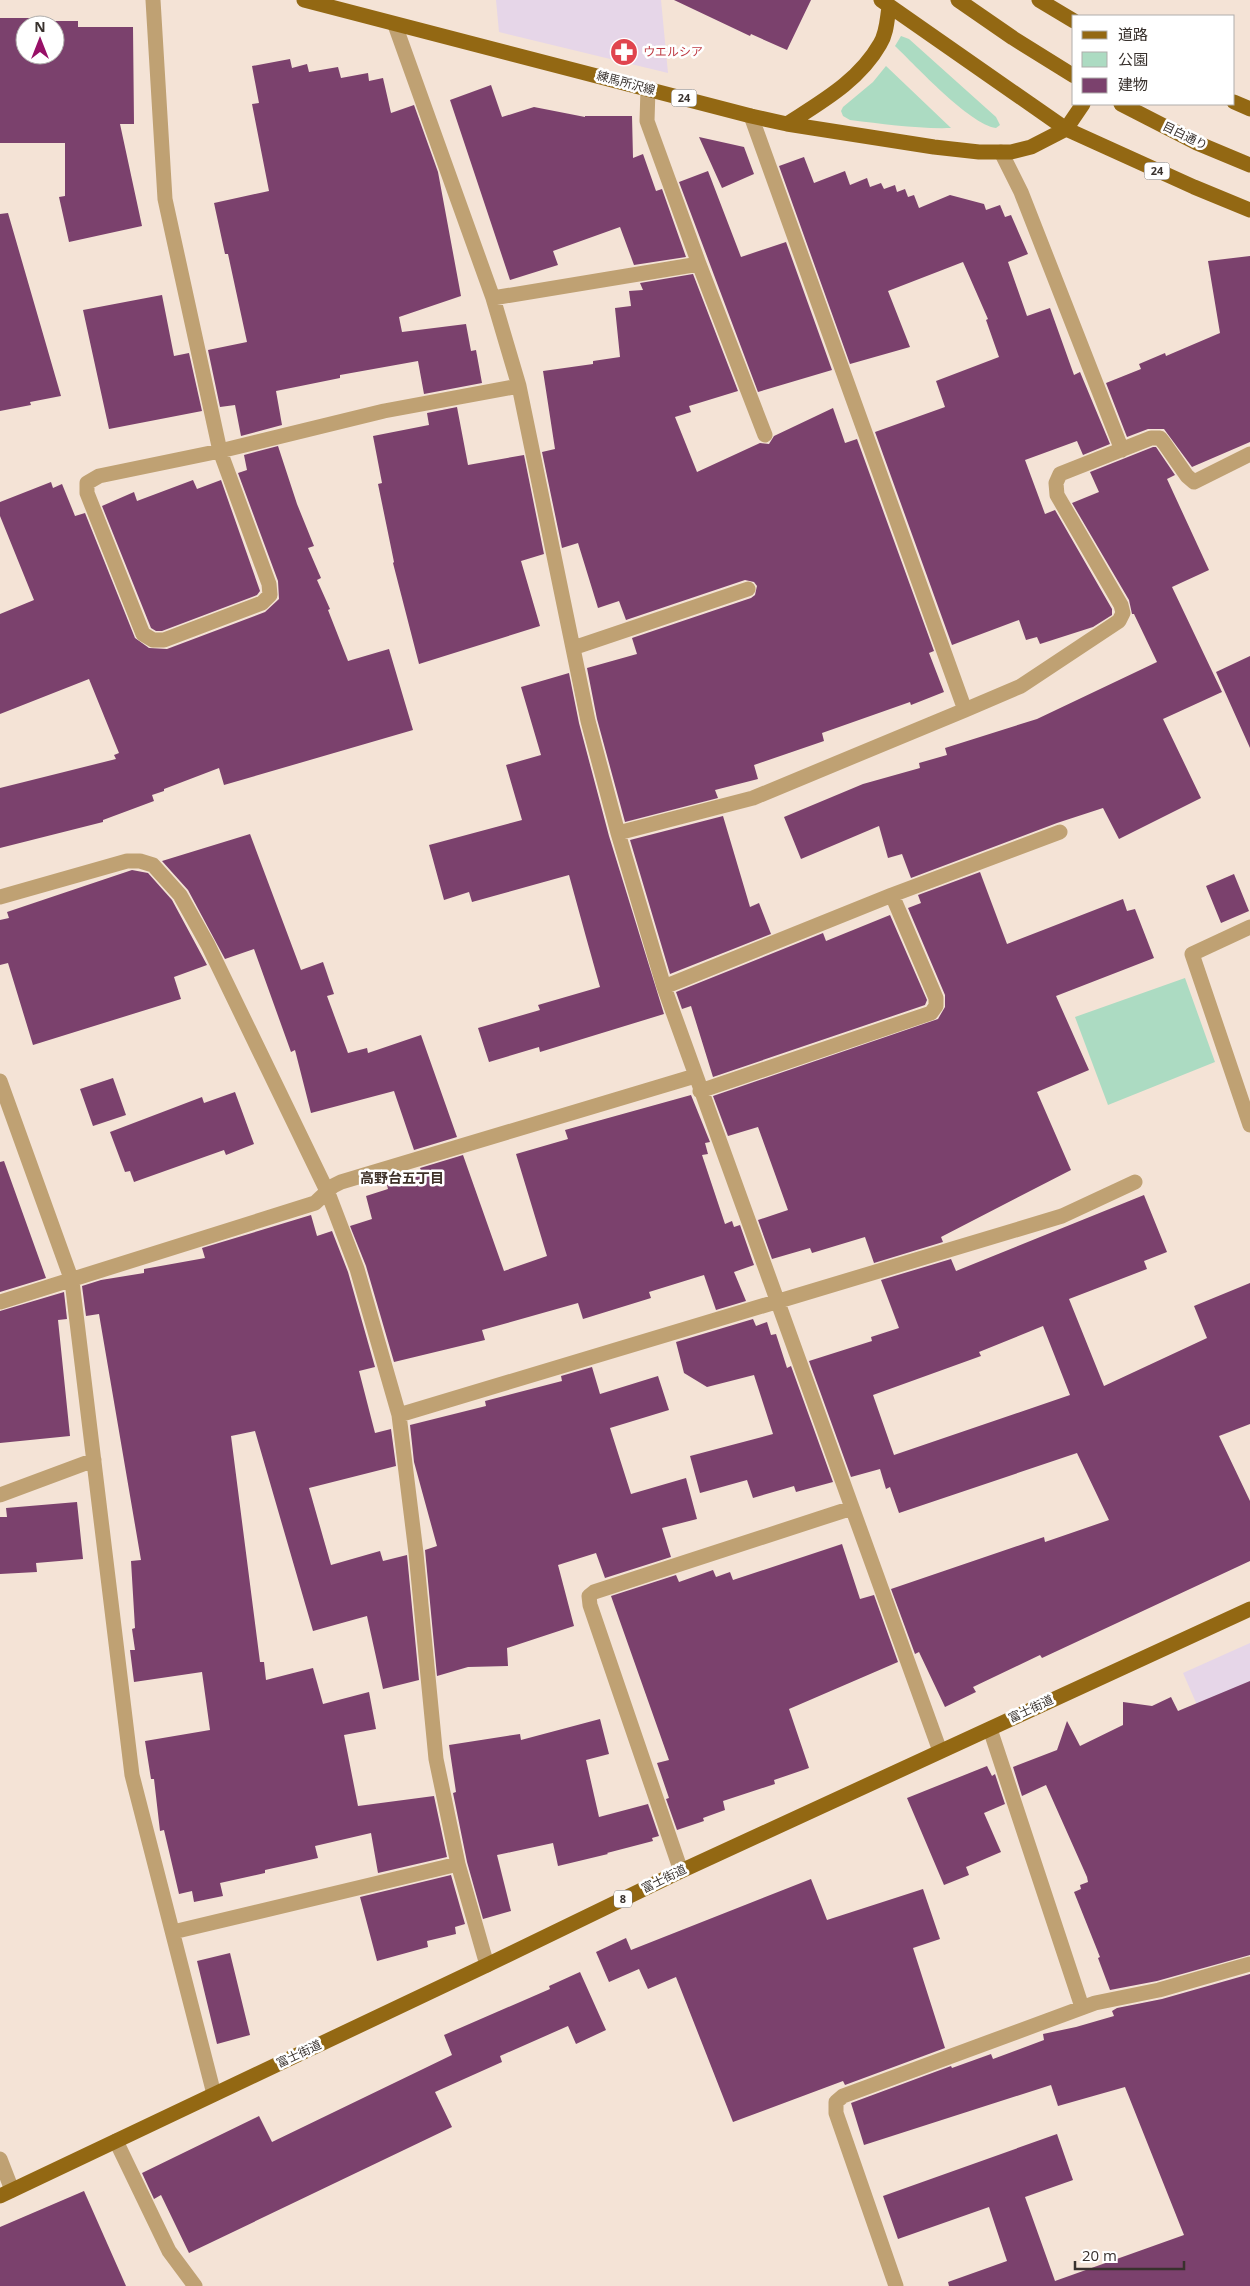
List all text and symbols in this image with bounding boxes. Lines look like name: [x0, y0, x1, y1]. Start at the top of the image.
north arrow: [15, 15, 65, 65]
legend: [1072, 15, 1235, 105]
text: N: [34, 17, 46, 36]
text: 道路: [1118, 24, 1148, 44]
pharmacy icon: ウエルシア: [609, 37, 639, 67]
place label: ウエルシア: [643, 43, 703, 60]
text: 公園: [1118, 49, 1148, 69]
street label: 練馬所沢線: [595, 67, 657, 98]
text: 建物: [1118, 74, 1148, 94]
road number: 24: [672, 90, 696, 106]
street label: 目白通り: [1160, 117, 1211, 154]
road number: 24: [1144, 162, 1170, 180]
district label: 高野台五丁目: [360, 1168, 444, 1187]
street label: 富士街道: [1005, 1691, 1056, 1726]
street label: 富士街道: [638, 1860, 689, 1897]
road number: 8: [614, 1890, 632, 1908]
street label: 富士街道: [273, 2036, 324, 2071]
scale bar: [1075, 2238, 1184, 2270]
text: 20 m: [1082, 2245, 1117, 2265]

